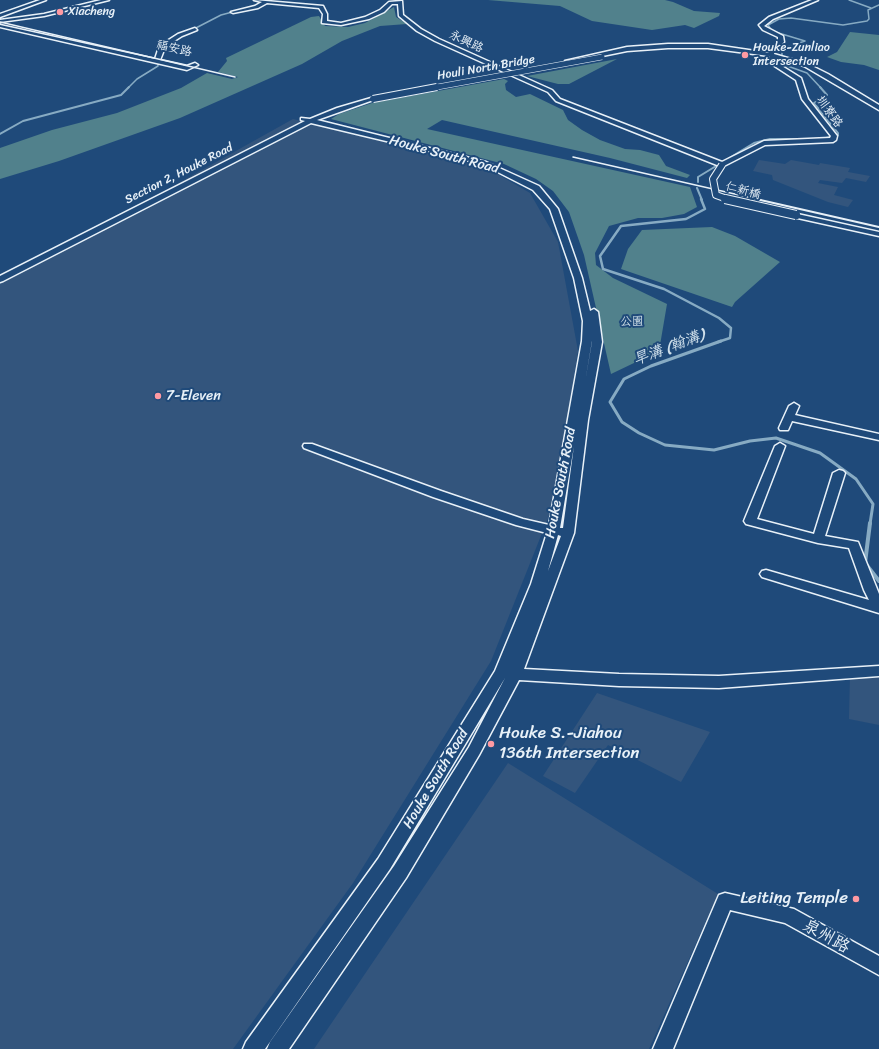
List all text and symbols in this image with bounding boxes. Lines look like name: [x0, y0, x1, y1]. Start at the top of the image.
place label: Xiacheng: [68, 5, 115, 19]
marker: Xiacheng: [55, 7, 65, 17]
street label: 永興路: [447, 28, 485, 56]
street label: 福安路: [155, 38, 193, 60]
place label: Houke-Zunliao Intersection: [753, 41, 830, 69]
marker: Houke-Zunliao Intersection: [740, 50, 750, 60]
street label: Houli North Bridge: [436, 52, 536, 84]
street label: 圳寮路: [813, 93, 845, 131]
street label: Houke South Road: [387, 132, 501, 178]
street label: Section 2, Houke Road: [123, 141, 235, 207]
street label: 仁新橋: [724, 179, 762, 203]
park label: 公園: [620, 315, 644, 329]
water label: 旱溝 (翰溝): [631, 326, 707, 370]
place label: 7-Eleven: [166, 388, 221, 404]
marker: 7-Eleven: [153, 391, 163, 401]
street label: Houke South Road: [542, 426, 580, 540]
place label: Houke S.-Jiahou 136th Intersection: [499, 724, 639, 764]
street label: Houke South Road: [400, 726, 472, 832]
marker: Houke S.-Jiahou 136th Intersection: [486, 739, 496, 749]
place label: Leiting Temple: [740, 889, 848, 909]
marker: Leiting Temple: [851, 894, 861, 904]
street label: 泉州路: [799, 916, 853, 958]

